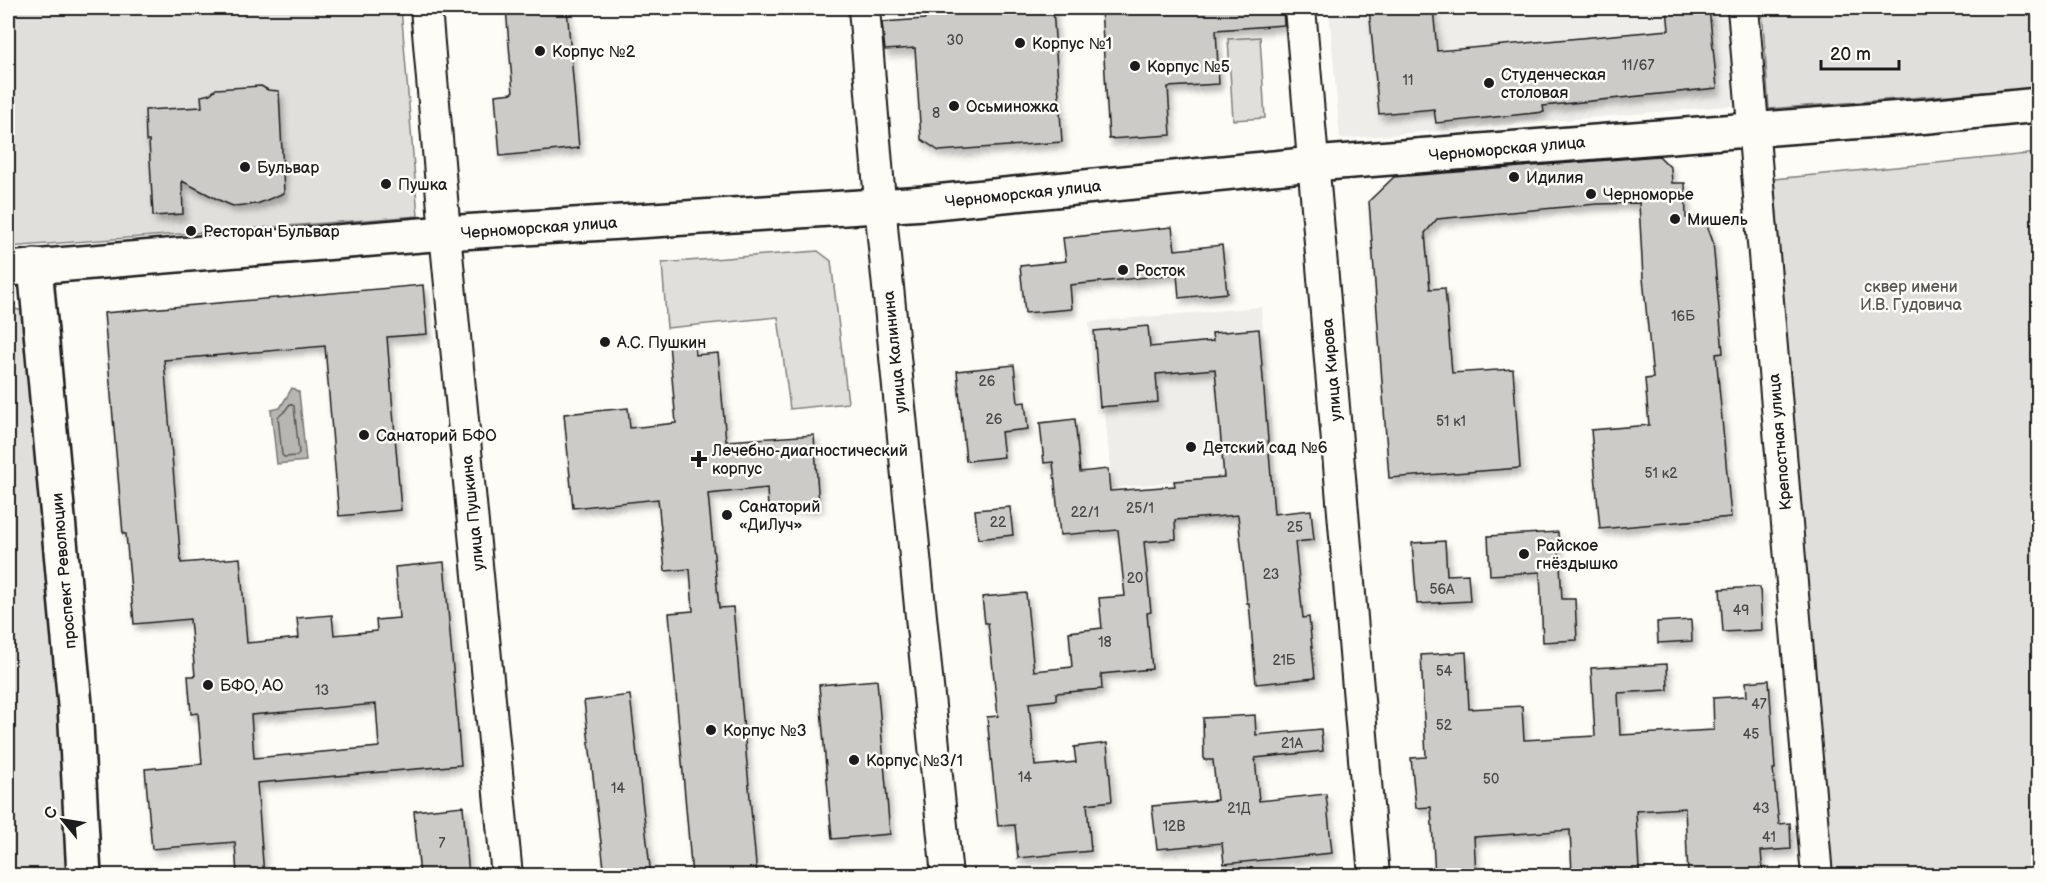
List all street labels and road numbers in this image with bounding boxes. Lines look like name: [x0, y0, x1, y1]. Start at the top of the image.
street label: Черноморская улица: [1428, 133, 1587, 166]
street label: Черноморская улица: [944, 177, 1103, 212]
street label: Черноморская улица: [460, 214, 619, 243]
street label: улица Калинина: [880, 289, 911, 414]
street label: улица Кирова: [1318, 317, 1346, 422]
street label: Крепостная улица: [1765, 372, 1796, 511]
street label: улица Пушкина: [458, 454, 489, 572]
street label: проспект Революции: [48, 492, 81, 650]

